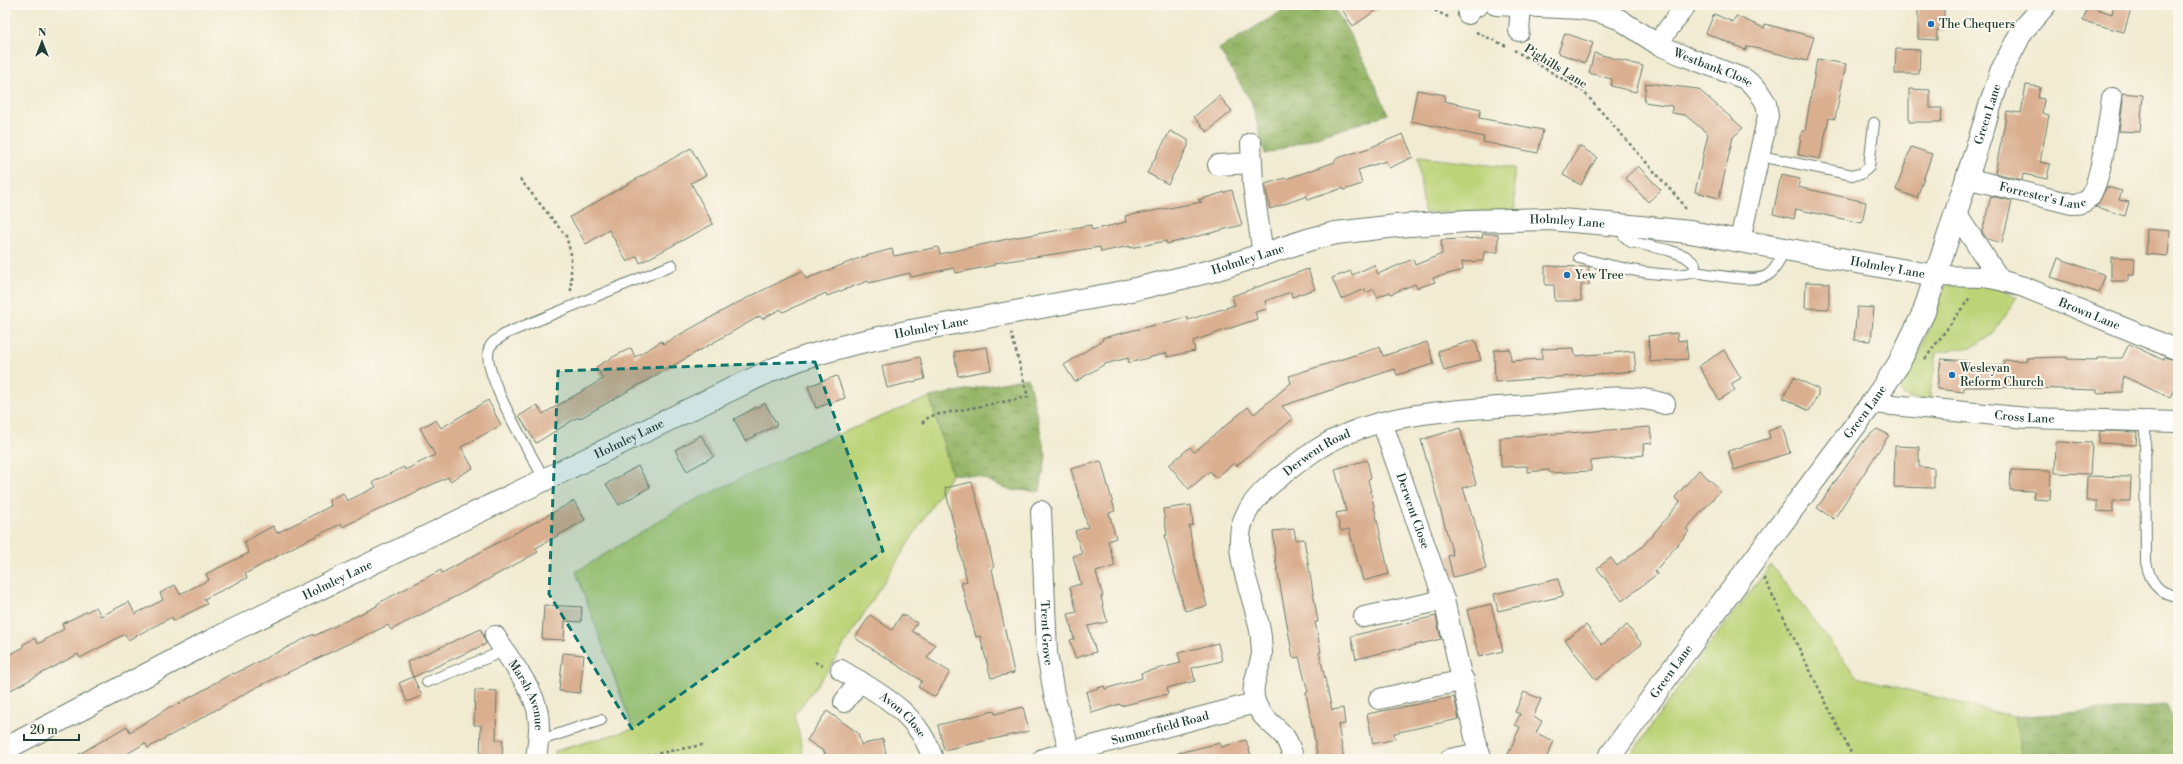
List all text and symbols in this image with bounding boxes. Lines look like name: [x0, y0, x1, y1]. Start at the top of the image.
place label: The Chequers: [1939, 17, 2015, 32]
marker: The Chequers: [1926, 19, 1936, 29]
north arrow: [22, 22, 62, 62]
text: N: [38, 26, 47, 40]
street label: Pighills Lane: [1521, 41, 1590, 92]
street label: Westbank Close: [1670, 45, 1756, 91]
street label: Green Lane: [1971, 82, 2005, 147]
street label: Forrester's Lane: [1998, 179, 2089, 212]
street label: Holmley Lane: [1529, 212, 1606, 232]
street label: Holmley Lane: [1210, 241, 1286, 278]
street label: Holmley Lane: [1849, 254, 1926, 282]
place label: Yew Tree: [1574, 268, 1624, 283]
marker: Yew Tree: [1562, 270, 1572, 280]
street label: Brown Lane: [2055, 295, 2122, 334]
street label: Holmley Lane: [893, 314, 970, 342]
place label: Wesleyan Reform Church: [1959, 361, 2044, 390]
marker: Wesleyan Reform Church: [1947, 370, 1957, 380]
street label: Green Lane: [1841, 382, 1890, 442]
street label: Cross Lane: [1994, 408, 2055, 427]
street label: Holmley Lane: [592, 416, 667, 462]
street label: Derwent Road: [1280, 426, 1353, 480]
street label: Derwent Close: [1392, 471, 1433, 551]
street label: Holmley Lane: [300, 557, 375, 604]
street label: Trent Grove: [1037, 600, 1056, 667]
street label: Green Lane: [1647, 642, 1696, 702]
street label: Marsh Avenue: [505, 657, 546, 731]
street label: Avon Close: [876, 688, 929, 741]
street label: Summerfield Road: [1110, 708, 1211, 749]
scale bar: [24, 716, 79, 742]
text: 20 m: [30, 723, 58, 738]

